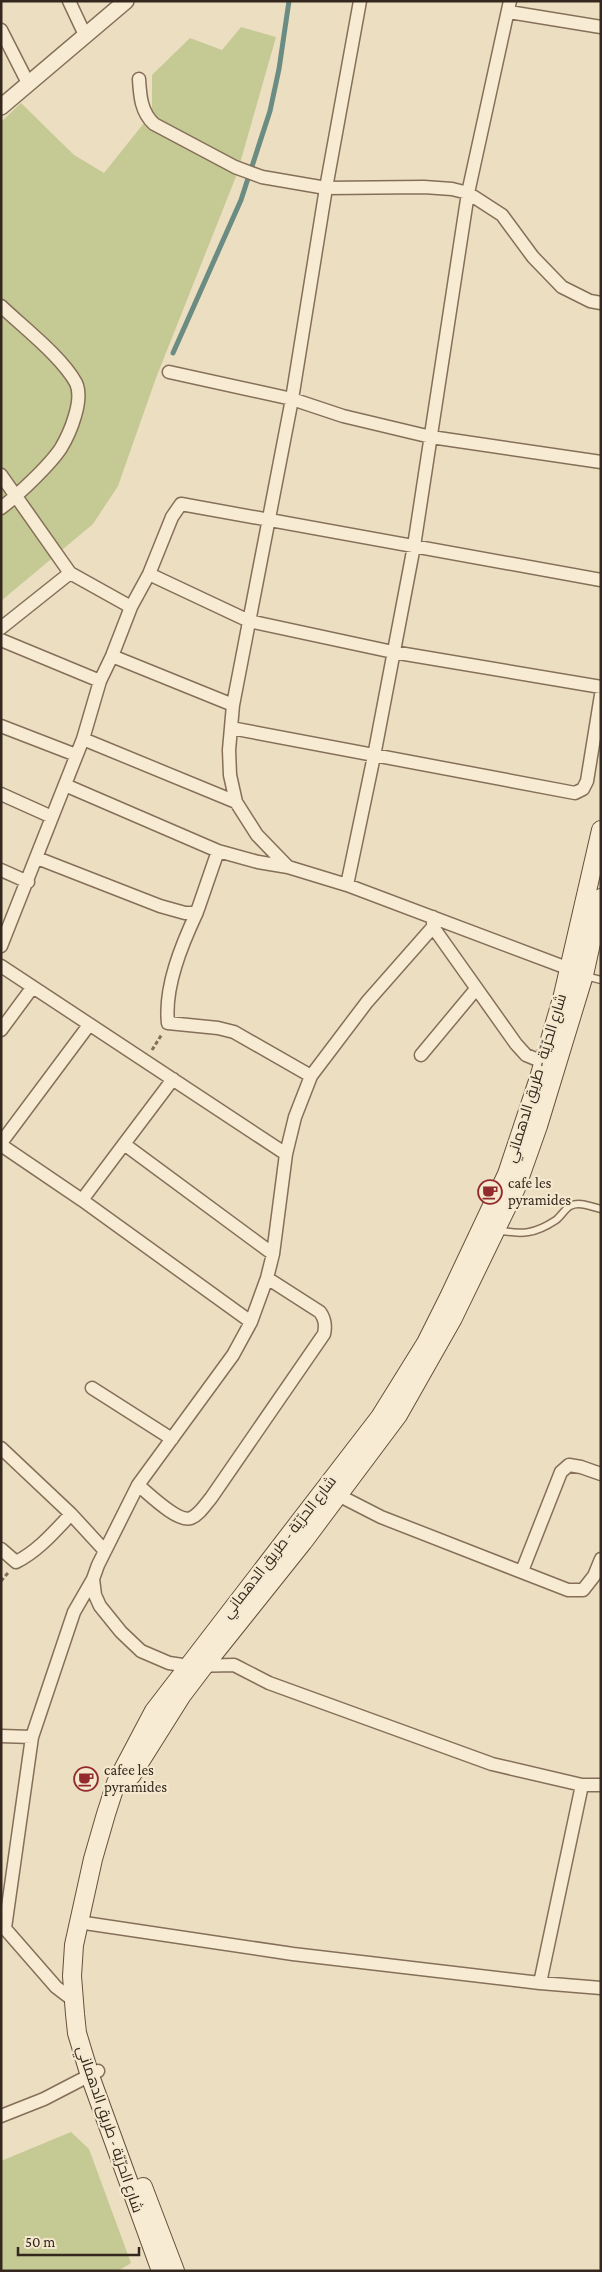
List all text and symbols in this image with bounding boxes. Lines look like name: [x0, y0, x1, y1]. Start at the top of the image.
street label: شارع الحرّيّة - طريق الدهماني: [503, 992, 573, 1165]
place label: cafe les pyramides: [508, 1175, 571, 1209]
cafe icon: cafe les pyramides: [477, 1179, 503, 1205]
street label: شارع الحرّيّة - طريق الدهماني: [219, 1473, 343, 1624]
place label: cafee les pyramides: [104, 1762, 167, 1796]
cafe icon: cafee les pyramides: [73, 1766, 99, 1792]
street label: شارع الحرّيّة - طريق الدهماني: [70, 2043, 146, 2216]
scale bar: [18, 2224, 139, 2256]
text: 50 m: [25, 2234, 55, 2250]

